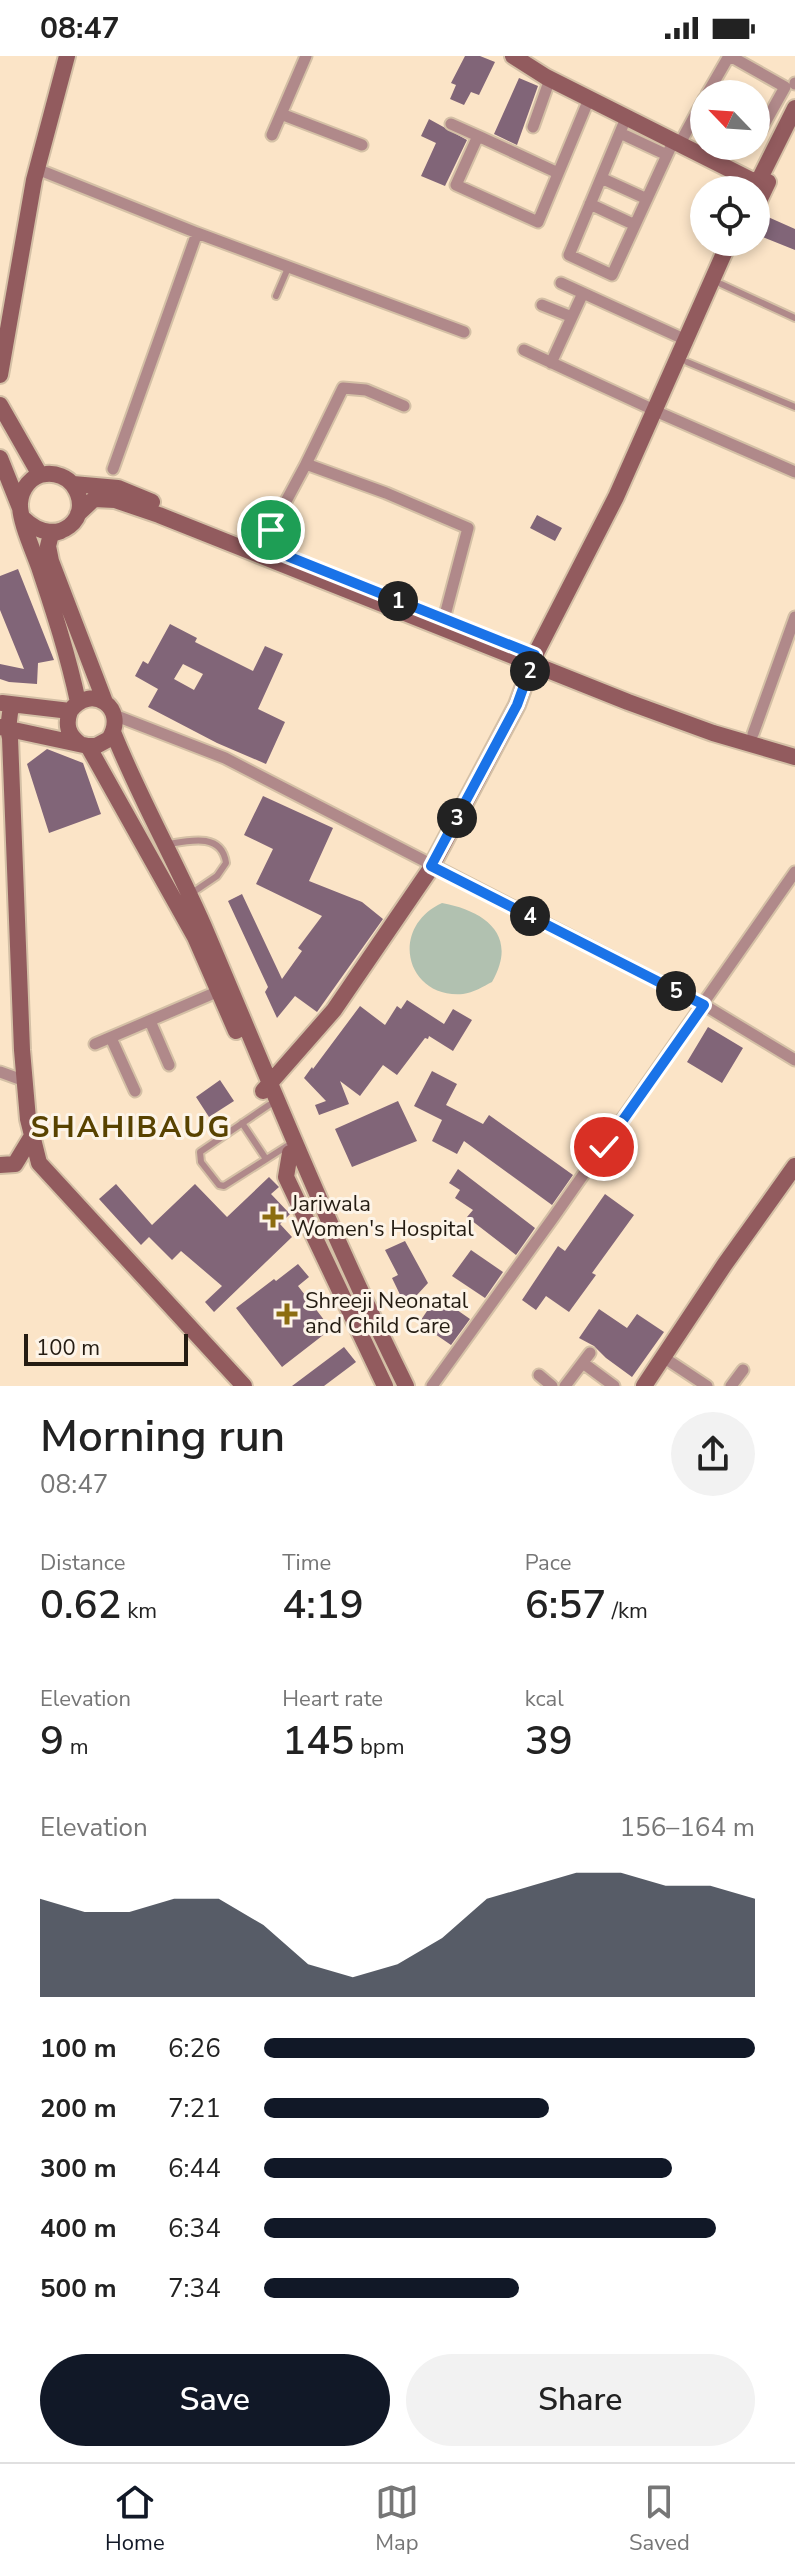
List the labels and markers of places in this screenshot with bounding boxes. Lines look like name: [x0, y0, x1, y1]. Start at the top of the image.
pin: [237, 496, 305, 564]
pin: 1: [378, 581, 418, 621]
pin: 2: [510, 651, 550, 691]
pin: 3: [437, 798, 477, 838]
pin: 4: [510, 896, 550, 936]
pin: 5: [656, 971, 696, 1011]
pin: [570, 1113, 638, 1181]
place label: Jariwala Women's Hospital: [290, 1189, 474, 1244]
marker: Jariwala Women's Hospital: [262, 1206, 284, 1228]
place label: Shreeji Neonatal and Child Care: [305, 1286, 469, 1341]
marker: Shreeji Neonatal and Child Care: [276, 1303, 298, 1325]

